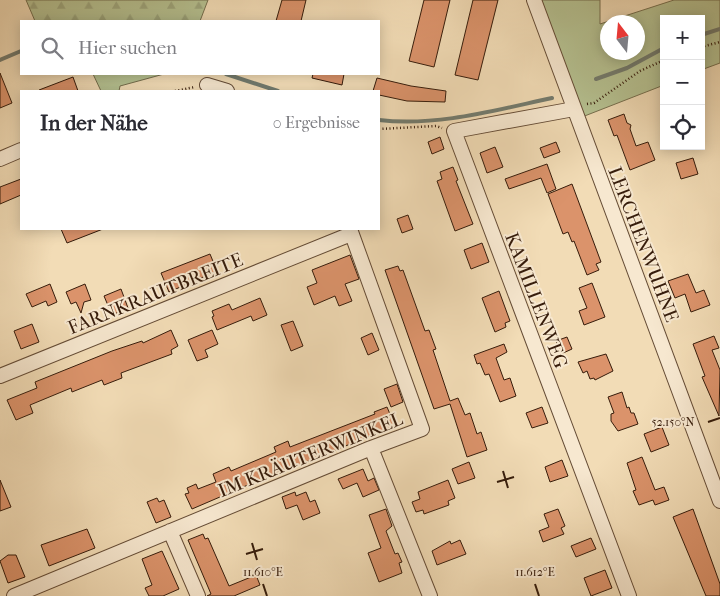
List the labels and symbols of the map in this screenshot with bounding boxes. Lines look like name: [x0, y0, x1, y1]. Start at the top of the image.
north arrow: [600, 15, 645, 60]
street label: LERCHENWUHNE: [603, 164, 683, 325]
street label: KAMILLENWEG: [500, 229, 572, 371]
street label: FARNKRAUTBREITE: [65, 249, 246, 339]
street label: IM KRÄUTERWINKEL: [215, 408, 406, 502]
text: 52.150°N: [651, 415, 695, 429]
text: 11.610°E: [243, 565, 283, 579]
text: 11.612°E: [515, 565, 555, 579]

